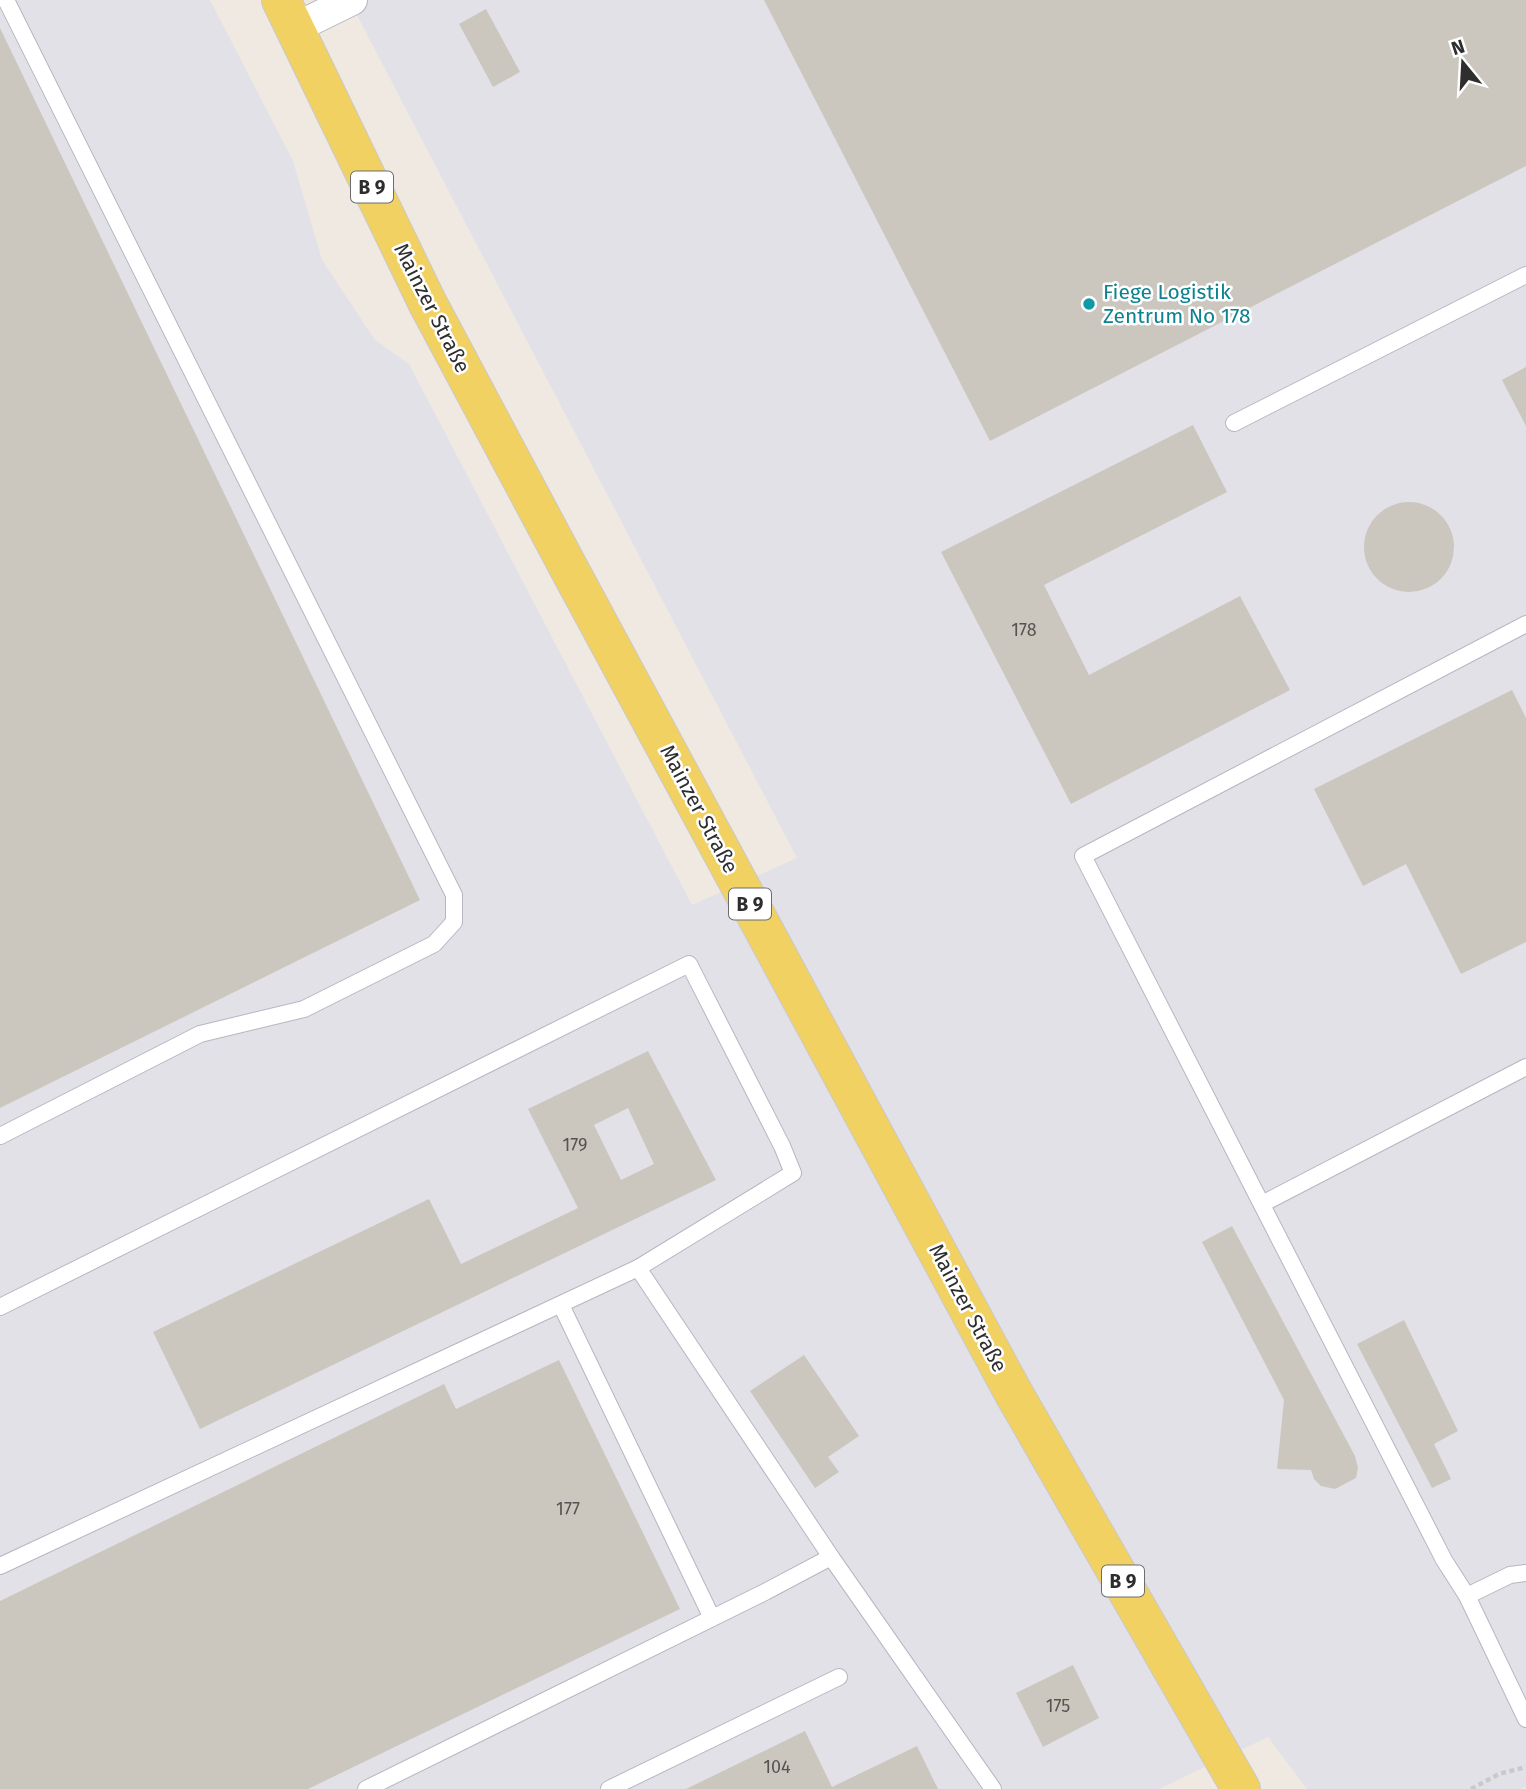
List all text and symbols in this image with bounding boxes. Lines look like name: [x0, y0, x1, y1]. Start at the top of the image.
north arrow: [1428, 28, 1498, 98]
text: N: [1448, 34, 1467, 60]
road number: B 9: [351, 172, 393, 202]
street label: Mainzer Straße: [388, 239, 476, 377]
place label: Fiege Logistik Zentrum No 178: [1103, 279, 1250, 329]
marker: Fiege Logistik Zentrum No 178: [1081, 296, 1097, 312]
house number: 178: [1011, 619, 1037, 641]
street label: Mainzer Straße: [654, 740, 744, 878]
road number: B 9: [729, 888, 771, 920]
house number: 179: [563, 1134, 587, 1156]
street label: Mainzer Straße: [923, 1239, 1013, 1377]
house number: 177: [556, 1498, 580, 1520]
road number: B 9: [1102, 1566, 1144, 1596]
house number: 175: [1046, 1695, 1070, 1717]
house number: 104: [763, 1756, 791, 1778]

